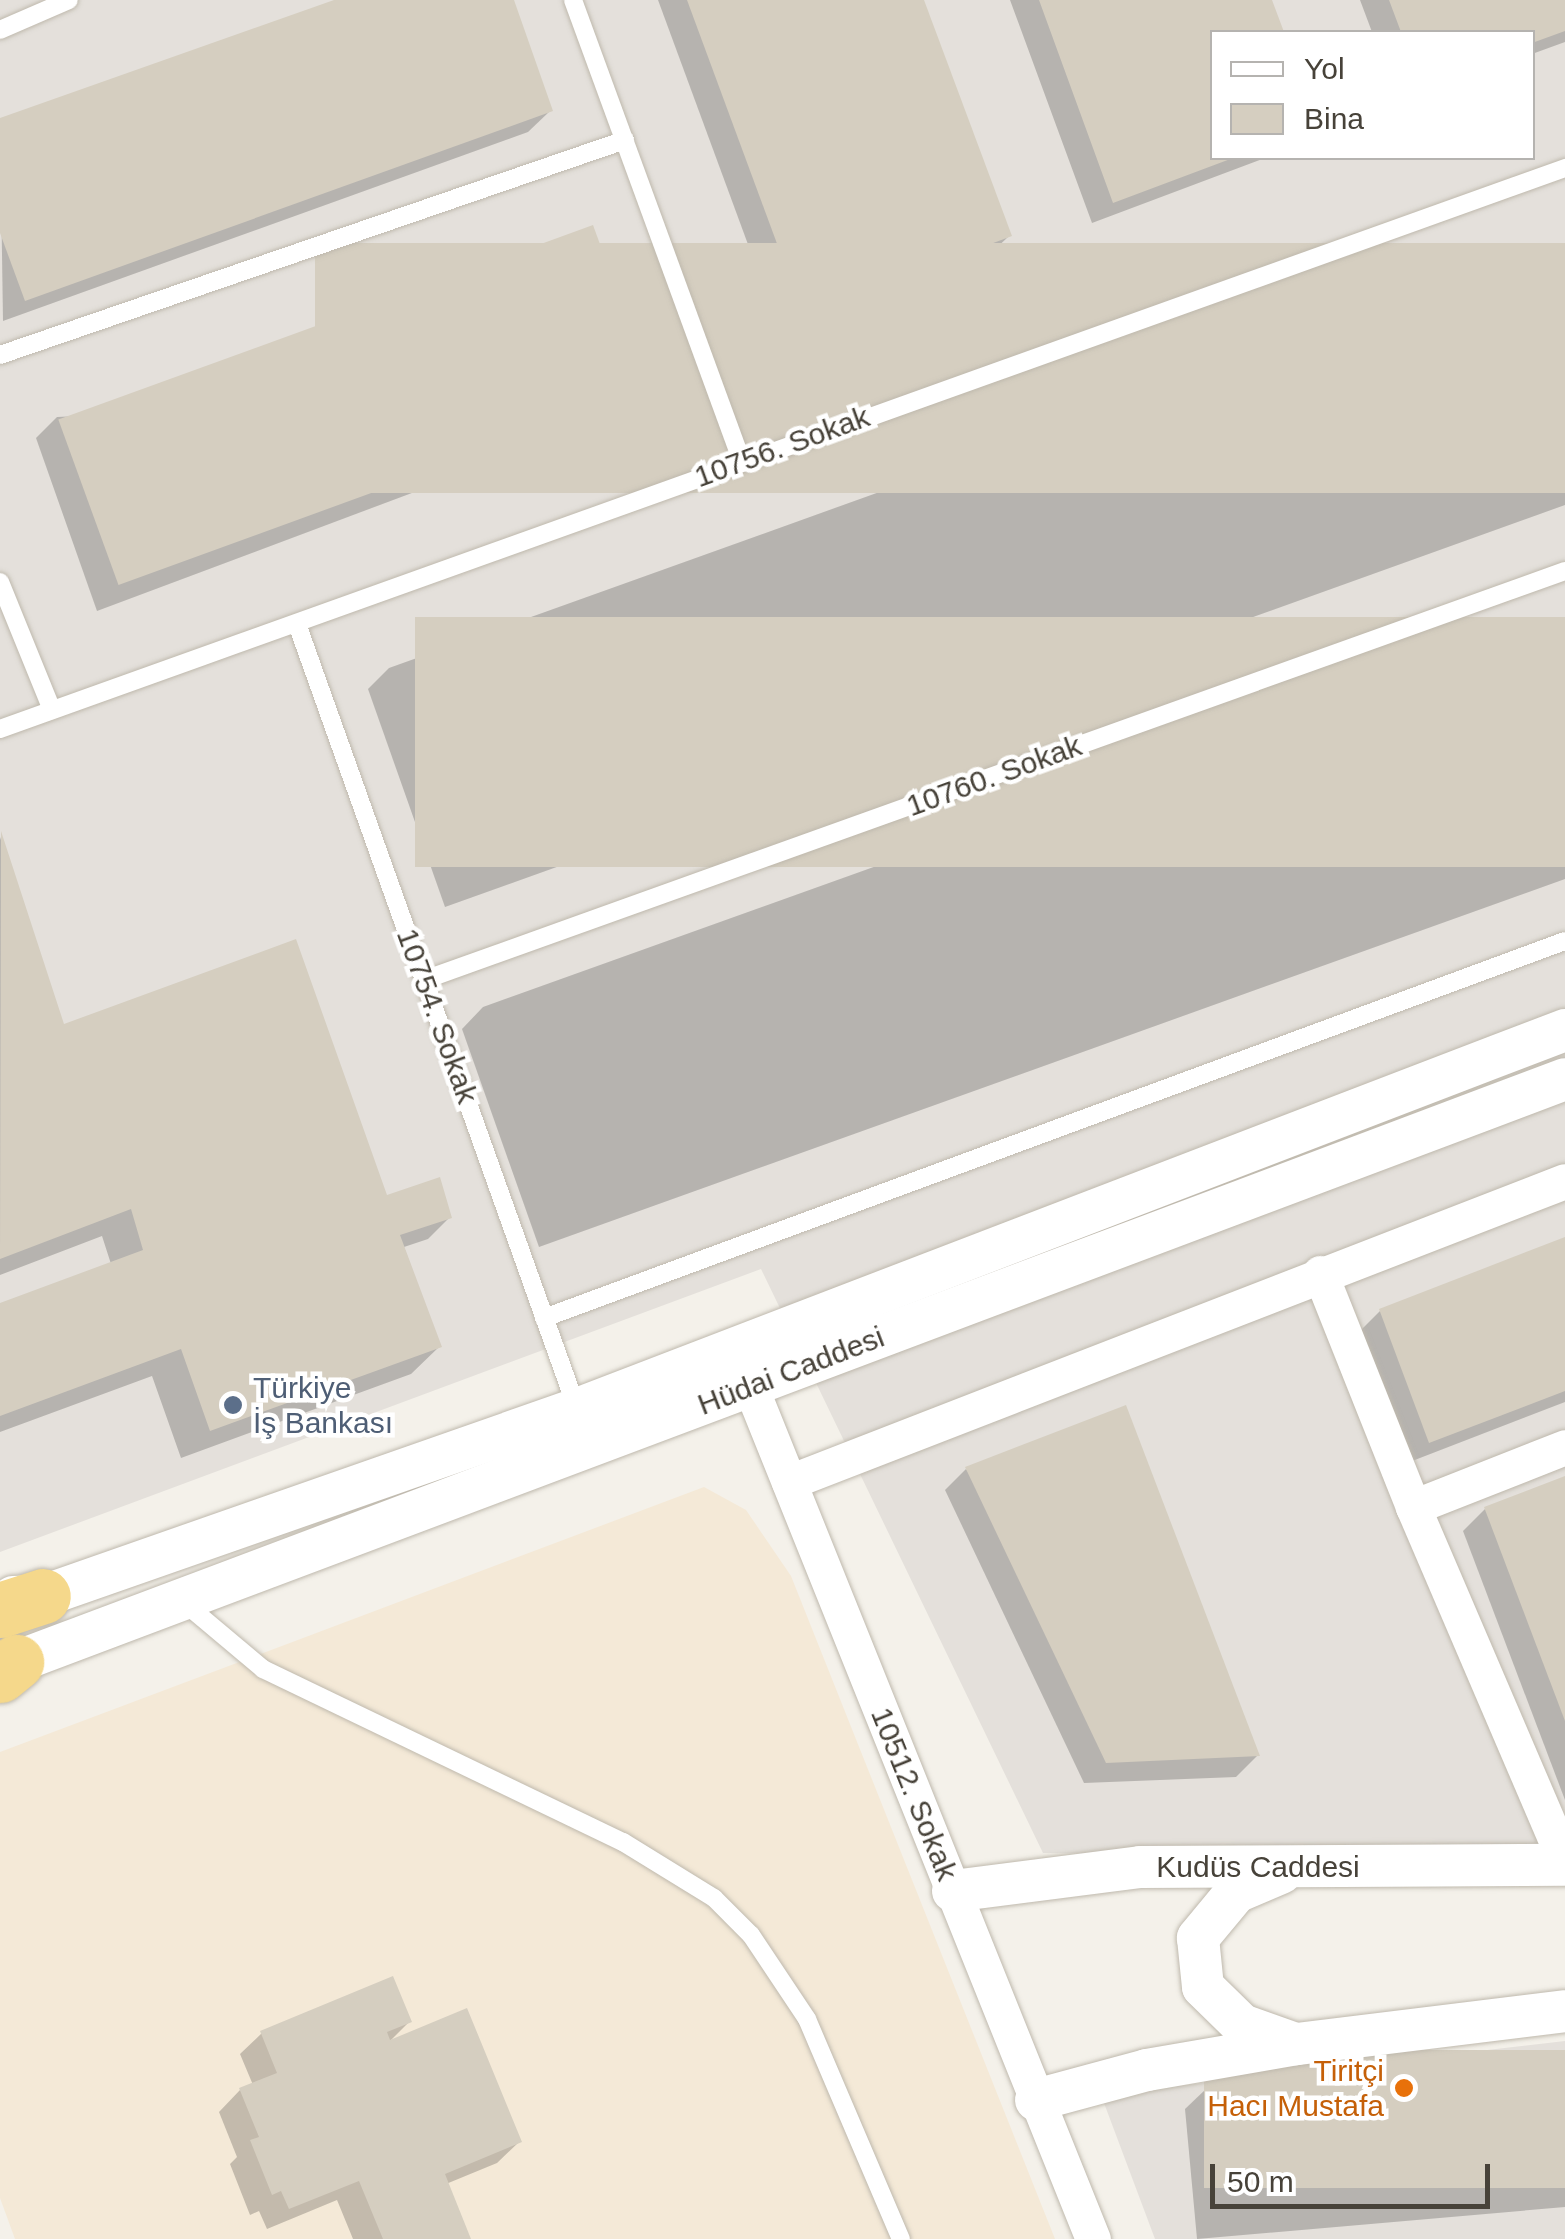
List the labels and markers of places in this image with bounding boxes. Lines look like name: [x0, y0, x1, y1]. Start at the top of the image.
place label: Türkiye İş Bankası: [253, 1370, 393, 1440]
marker: Türkiye İş Bankası: [222, 1394, 244, 1416]
place label: Tiritçi Hacı Mustafa: [1207, 2053, 1384, 2124]
marker: Tiritçi Hacı Mustafa: [1393, 2077, 1415, 2099]

